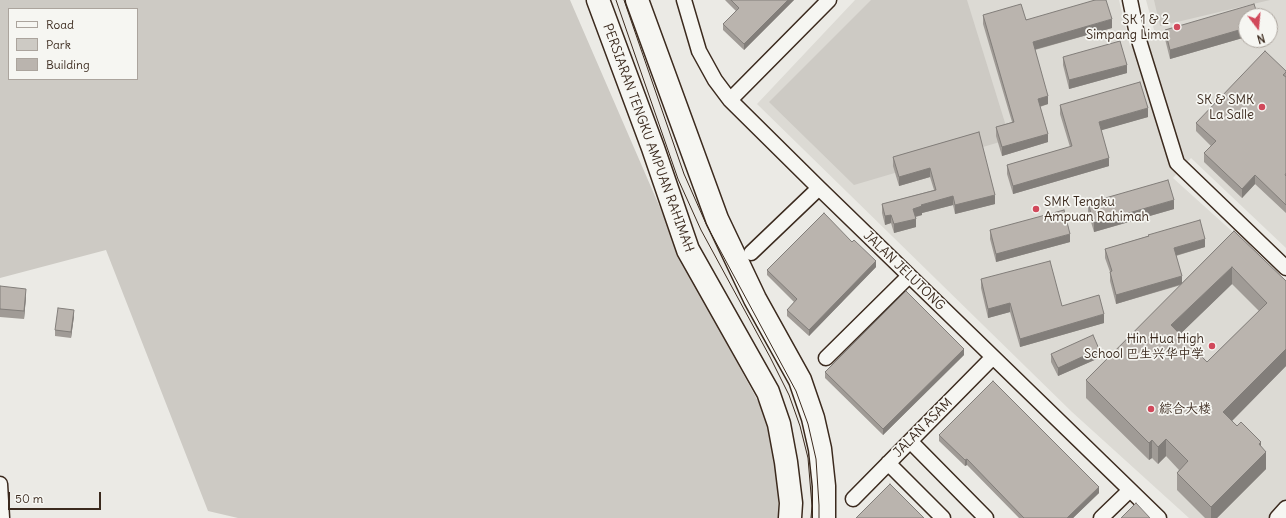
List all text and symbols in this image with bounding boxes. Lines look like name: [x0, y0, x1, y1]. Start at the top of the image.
legend: [8, 8, 138, 80]
north arrow: [1238, 8, 1278, 48]
place label: SK 1 & 2 Simpang Lima: [1086, 12, 1169, 43]
text: Road: [46, 17, 74, 32]
street label: PERSIARAN TENGKU AMPUAN RAHIMAH: [599, 22, 697, 254]
marker: SK 1 & 2 Simpang Lima: [1172, 22, 1182, 32]
text: N: [1255, 31, 1267, 46]
text: Park: [46, 37, 71, 52]
text: Building: [46, 57, 90, 72]
place label: SK & SMK La Salle: [1197, 92, 1254, 123]
marker: SK & SMK La Salle: [1257, 102, 1267, 112]
place label: SMK Tengku Ampuan Rahimah: [1044, 194, 1149, 225]
marker: SMK Tengku Ampuan Rahimah: [1031, 204, 1041, 214]
street label: JALAN JELUTONG: [860, 228, 948, 314]
place label: Hin Hua High School 巴生兴华中学: [1084, 331, 1204, 362]
marker: Hin Hua High School 巴生兴华中学: [1207, 341, 1217, 351]
street label: JALAN ASAM: [890, 395, 956, 461]
place label: 綜合大楼: [1159, 401, 1211, 417]
marker: 綜合大楼: [1146, 404, 1156, 414]
scale bar: [10, 484, 103, 510]
text: 50 m: [15, 491, 43, 506]

